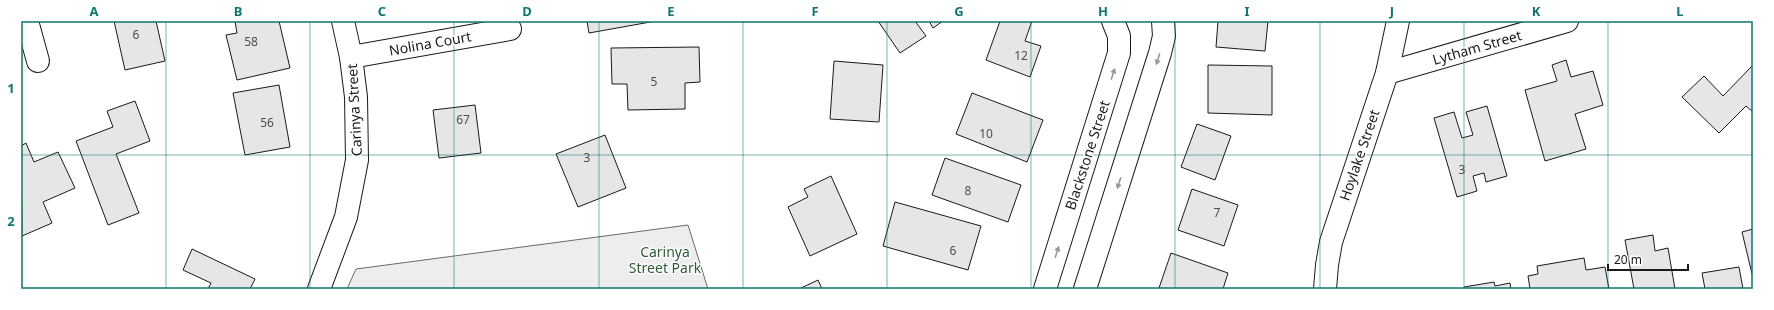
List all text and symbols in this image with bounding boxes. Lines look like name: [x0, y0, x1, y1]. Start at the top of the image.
text: A: [90, 2, 99, 20]
text: B: [234, 2, 242, 20]
text: C: [378, 2, 386, 20]
text: D: [522, 2, 532, 20]
text: E: [667, 2, 675, 20]
text: F: [811, 2, 819, 20]
text: G: [954, 2, 964, 20]
text: H: [1098, 2, 1108, 20]
text: I: [1244, 2, 1250, 20]
text: J: [1389, 2, 1394, 20]
text: K: [1532, 2, 1541, 20]
text: L: [1676, 2, 1684, 20]
street label: Lytham Street: [1430, 25, 1524, 69]
house number: 6: [133, 26, 140, 43]
street label: Nolina Court: [387, 26, 473, 60]
house number: 58: [244, 33, 258, 50]
house number: 12: [1014, 47, 1028, 64]
one-way arrow: [1155, 53, 1161, 65]
street label: Carinya Street: [342, 63, 366, 157]
one-way arrow: [1110, 68, 1116, 80]
house number: 5: [651, 73, 658, 90]
text: 1: [7, 79, 15, 97]
street label: Blackstone Street: [1060, 98, 1114, 212]
street label: Hoylake Street: [1335, 107, 1383, 203]
house number: 67: [456, 111, 470, 128]
house number: 56: [260, 114, 274, 131]
house number: 10: [979, 125, 993, 142]
house number: 3: [584, 149, 591, 166]
house number: 3: [1459, 161, 1466, 178]
one-way arrow: [1116, 177, 1122, 189]
house number: 8: [965, 182, 972, 199]
house number: 7: [1214, 204, 1221, 221]
text: 2: [7, 212, 15, 230]
park label: Carinya Street Park: [629, 242, 702, 277]
house number: 6: [950, 242, 957, 259]
one-way arrow: [1054, 245, 1060, 257]
scale bar: [1608, 246, 1688, 272]
text: 20 m: [1614, 251, 1642, 268]

